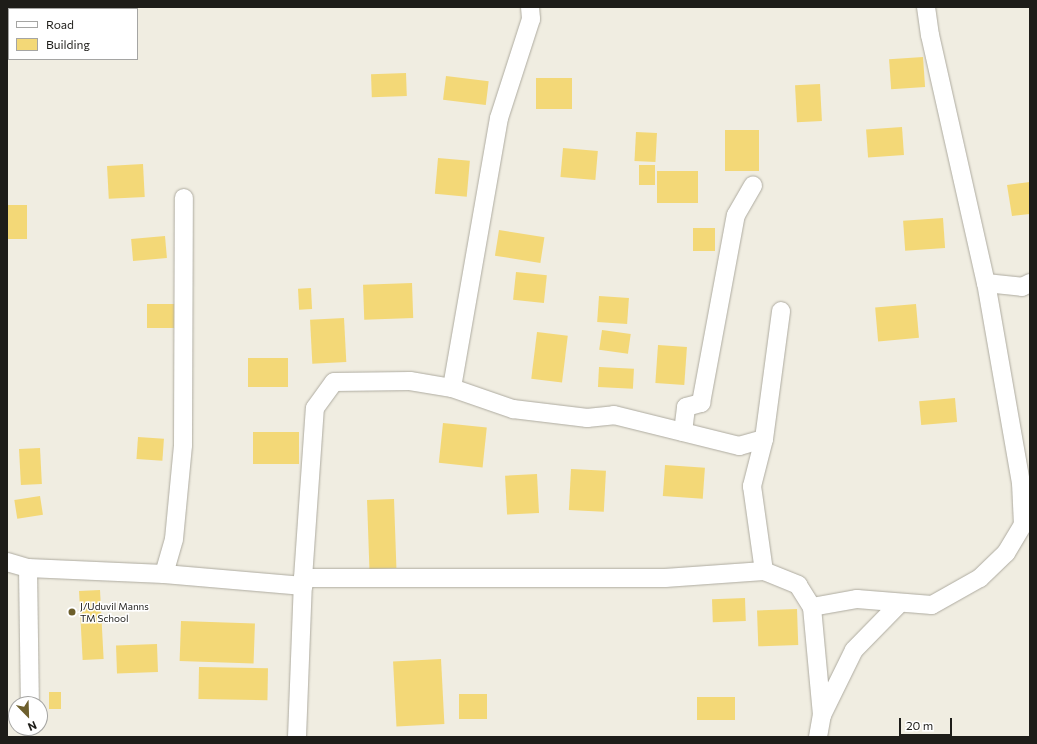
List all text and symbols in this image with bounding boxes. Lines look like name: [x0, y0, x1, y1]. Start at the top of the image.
legend: [8, 8, 138, 60]
text: Road: [46, 17, 74, 31]
text: Building: [46, 37, 90, 51]
place label: J/Uduvil Manns TM School: [80, 600, 149, 624]
marker: J/Uduvil Manns TM School: [67, 607, 77, 617]
north arrow: [8, 696, 48, 736]
scale bar: [901, 710, 954, 736]
text: 20 m: [906, 718, 933, 732]
text: N: [26, 719, 39, 734]

